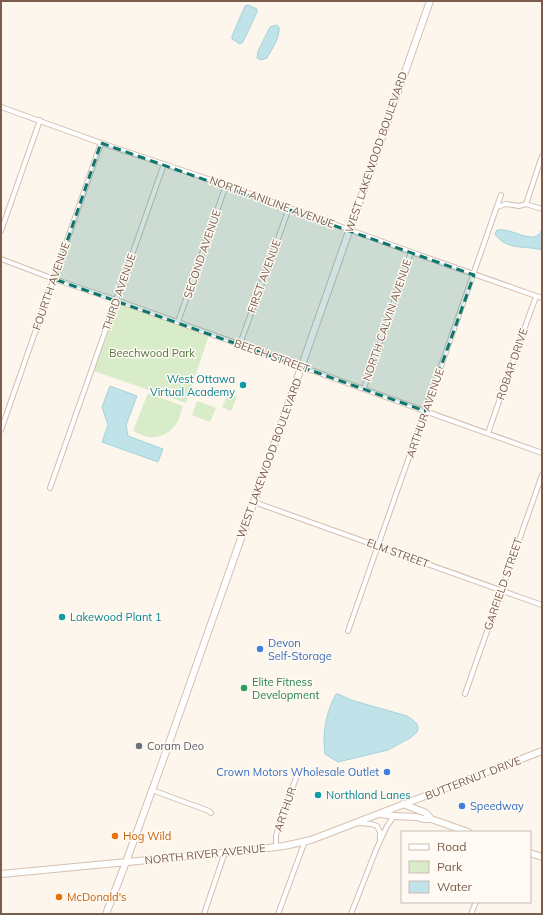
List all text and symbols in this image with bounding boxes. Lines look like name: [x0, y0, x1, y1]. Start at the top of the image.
street label: WEST LAKEWOOD BOULEVARD: [342, 70, 410, 234]
street label: NORTH ANILINE AVENUE: [208, 173, 336, 231]
street label: SECOND AVENUE: [180, 208, 224, 300]
street label: FIRST AVENUE: [244, 237, 284, 315]
street label: FOURTH AVENUE: [29, 240, 73, 332]
street label: THIRD AVENUE: [99, 251, 139, 333]
street label: NORTH CALVIN AVENUE: [359, 257, 415, 383]
street label: ROBAR DRIVE: [493, 326, 531, 402]
street label: BEECH STREET: [232, 336, 312, 376]
park label: Beechwood Park: [109, 346, 195, 360]
street label: ARTHUR AVENUE: [403, 367, 447, 459]
place label: West Ottawa Virtual Academy: [150, 372, 235, 399]
street label: WEST LAKEWOOD BOULEVARD: [233, 376, 305, 540]
marker: West Ottawa Virtual Academy: [238, 380, 248, 390]
street label: ELM STREET: [365, 535, 431, 571]
street label: GARFIELD STREET: [481, 536, 525, 632]
place label: Lakewood Plant 1: [70, 610, 162, 624]
marker: Lakewood Plant 1: [57, 612, 67, 622]
place label: Devon Self-Storage: [268, 636, 332, 663]
marker: Devon Self-Storage: [255, 644, 265, 654]
place label: Elite Fitness Development: [252, 675, 319, 702]
marker: Elite Fitness Development: [239, 683, 249, 693]
place label: Coram Deo: [147, 739, 204, 753]
marker: Coram Deo: [134, 741, 144, 751]
street label: BUTTERNUT DRIVE: [423, 753, 523, 803]
place label: Crown Motors Wholesale Outlet: [216, 765, 379, 779]
marker: Crown Motors Wholesale Outlet: [382, 767, 392, 777]
street label: ARTHUR: [271, 785, 299, 833]
place label: Northland Lanes: [326, 788, 411, 802]
marker: Northland Lanes: [313, 790, 323, 800]
place label: Speedway: [470, 799, 524, 813]
marker: Speedway: [457, 801, 467, 811]
place label: Hog Wild: [123, 829, 171, 843]
marker: Hog Wild: [110, 831, 120, 841]
legend: [401, 831, 531, 903]
text: Road: [437, 839, 466, 854]
street label: NORTH RIVER AVENUE: [144, 841, 266, 867]
text: Park: [437, 859, 463, 874]
text: Water: [437, 879, 473, 894]
place label: McDonald's: [67, 890, 127, 904]
marker: McDonald's: [54, 892, 64, 902]

